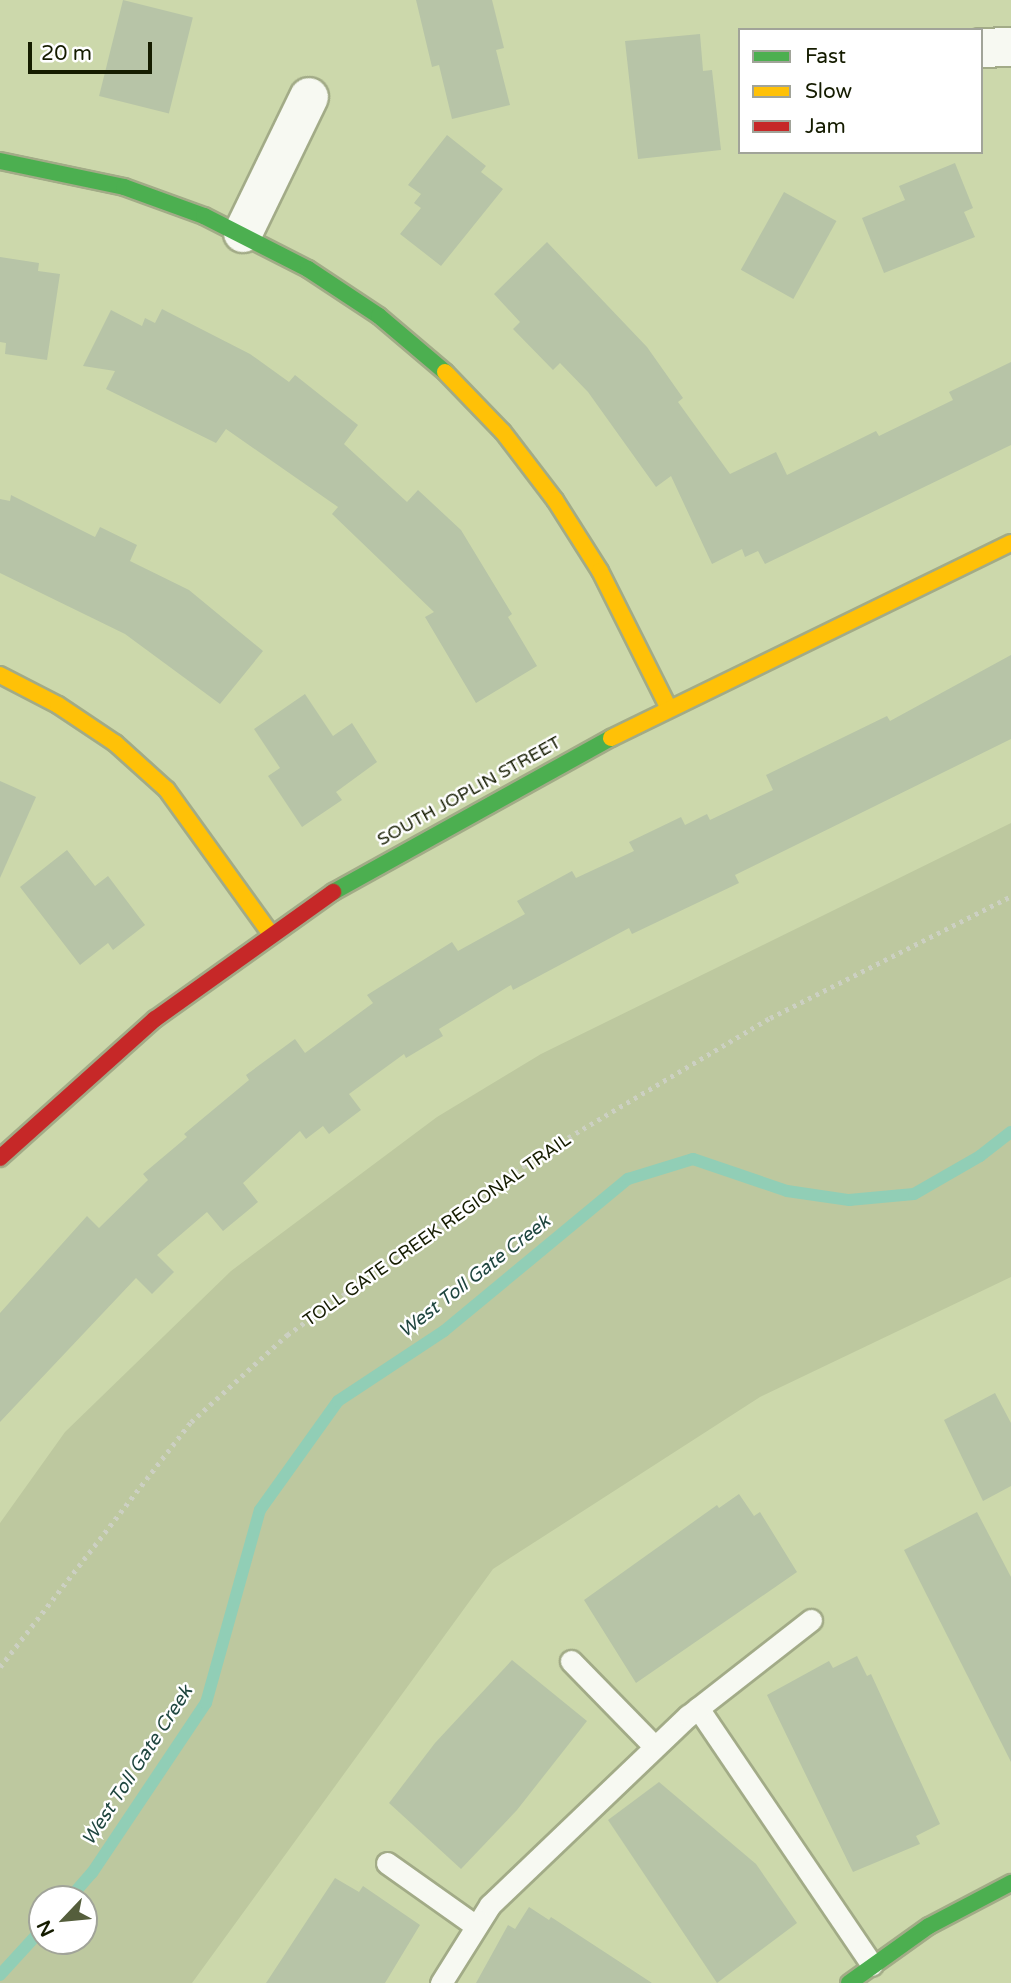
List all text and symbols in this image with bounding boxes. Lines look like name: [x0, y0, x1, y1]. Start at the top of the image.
scale bar: [32, 28, 156, 72]
legend: [738, 28, 983, 154]
text: 20 m: [41, 41, 92, 66]
text: Fast: [805, 44, 846, 69]
text: Slow: [805, 79, 852, 104]
text: Jam: [805, 114, 846, 139]
street label: SOUTH JOPLIN STREET: [373, 732, 565, 850]
street label: TOLL GATE CREEK REGIONAL TRAIL: [299, 1129, 575, 1331]
water label: West Toll Gate Creek: [395, 1211, 555, 1343]
water label: West Toll Gate Creek: [78, 1682, 198, 1850]
north arrow: [28, 1885, 98, 1955]
text: N: [33, 1917, 59, 1940]

